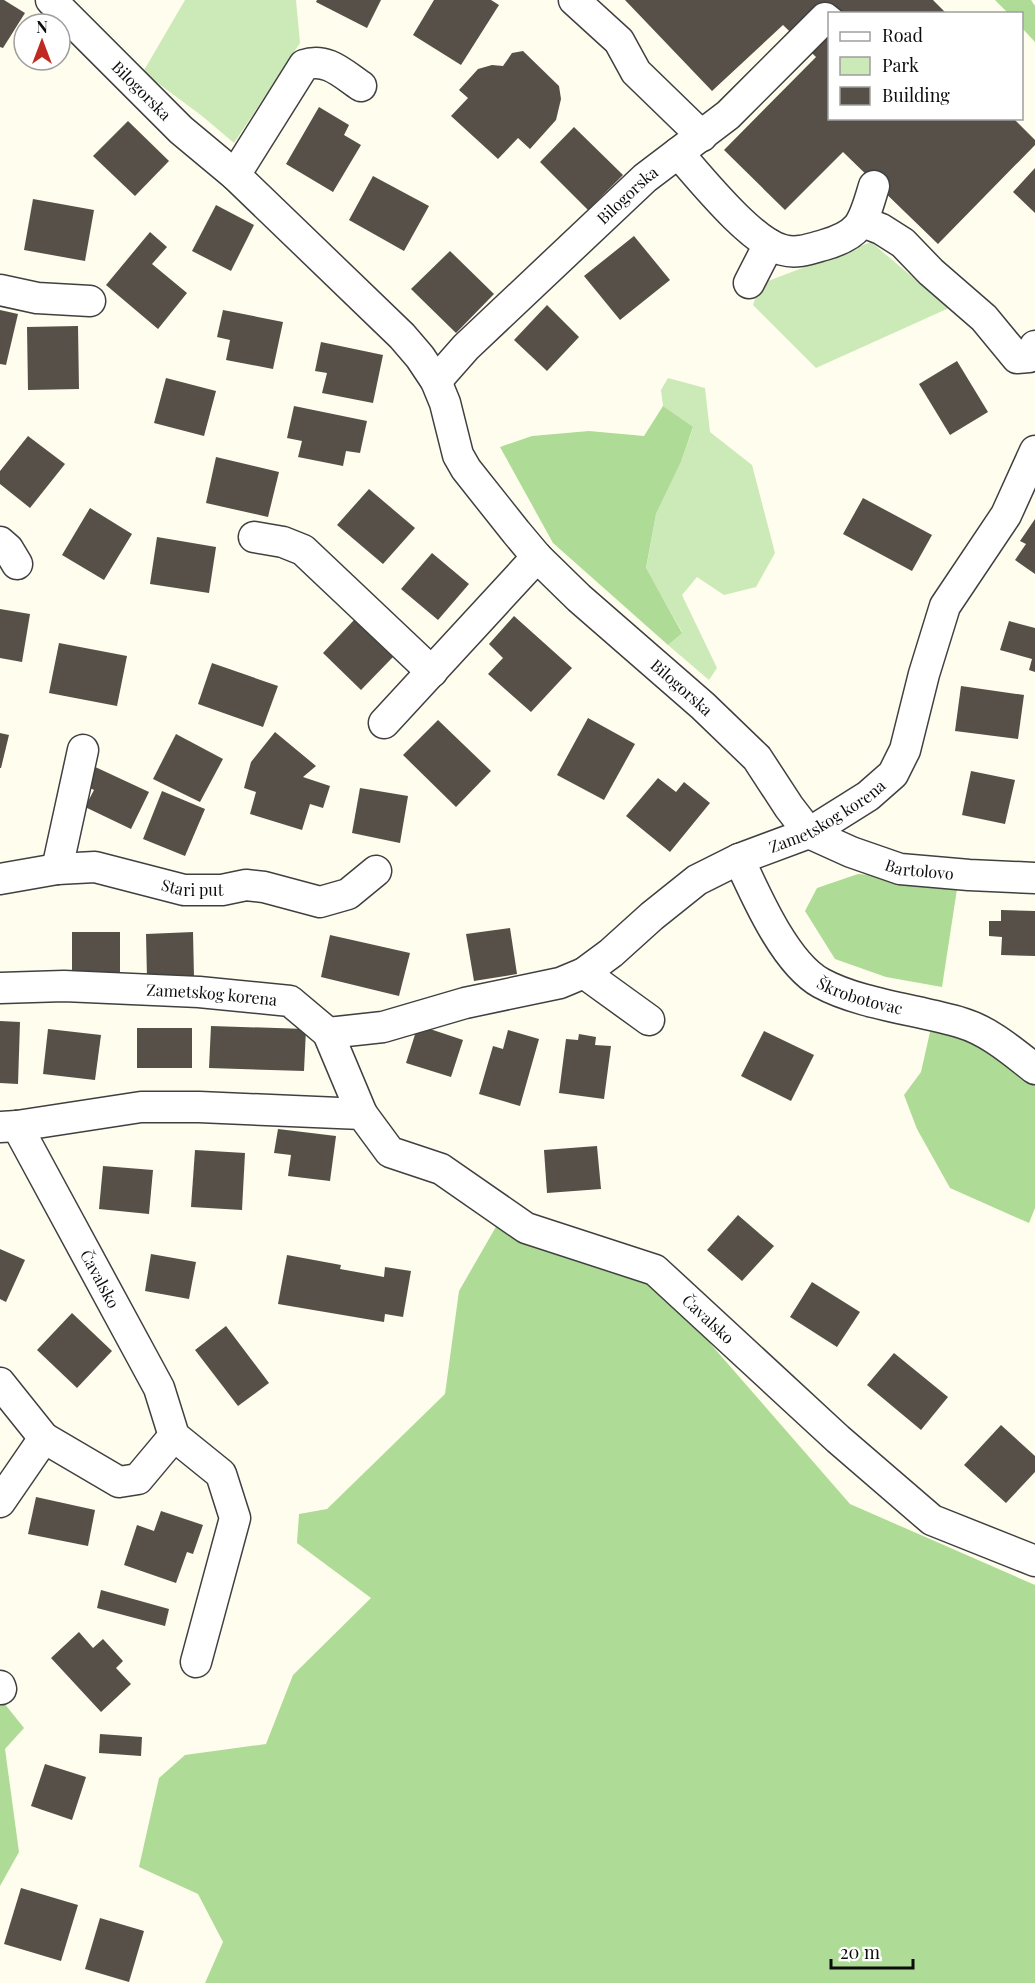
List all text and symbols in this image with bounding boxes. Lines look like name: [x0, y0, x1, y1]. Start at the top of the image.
north arrow: [12, 12, 72, 72]
legend: [828, 12, 1023, 120]
text: N: [36, 16, 48, 37]
text: Road: [882, 23, 923, 47]
text: Park: [882, 53, 919, 77]
street label: Bilogorska: [108, 56, 176, 124]
text: Building: [882, 83, 950, 107]
street label: Bilogorska: [592, 161, 662, 228]
street label: Bilogorska: [647, 654, 718, 720]
street label: Zametskog korena: [766, 775, 889, 857]
street label: Bartolovo: [883, 854, 955, 884]
street label: Stari put: [159, 874, 224, 900]
street label: Škrobotovac: [814, 972, 905, 1019]
street label: Zametskog korena: [146, 979, 278, 1010]
street label: Čavalsko: [76, 1246, 125, 1312]
street label: Čavalsko: [678, 1289, 739, 1348]
scale bar: [831, 1932, 914, 1970]
text: 20 m: [840, 1940, 880, 1964]

